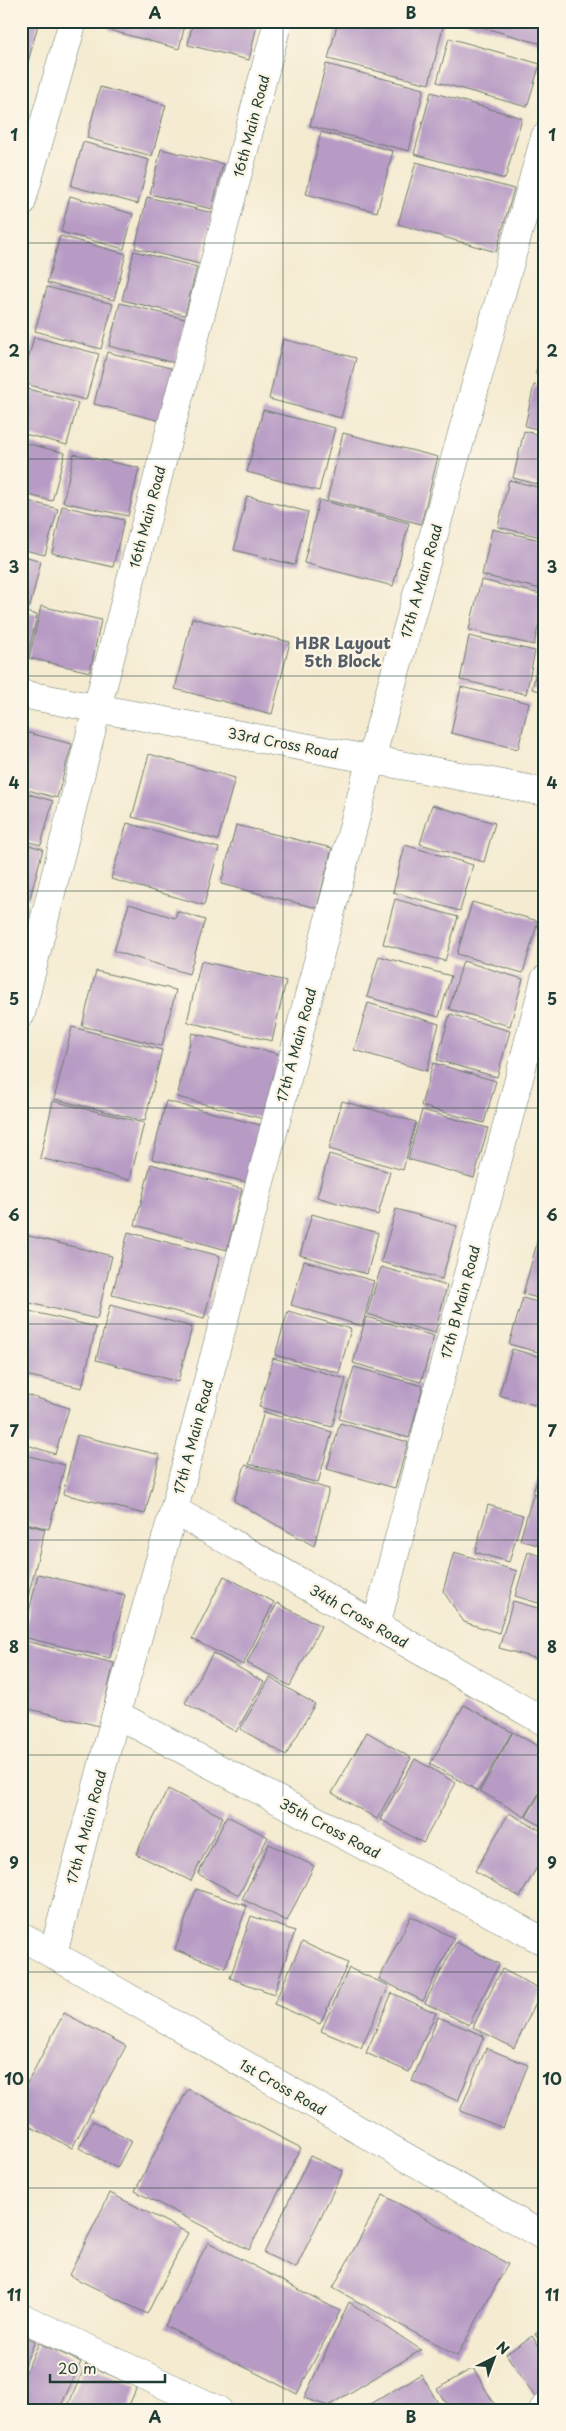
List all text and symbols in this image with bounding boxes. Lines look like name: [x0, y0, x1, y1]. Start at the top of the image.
text: A: [149, 0, 162, 24]
text: B: [406, 0, 417, 24]
street label: 16th Main Road: [227, 72, 275, 180]
text: 1: [10, 122, 18, 146]
text: 1: [548, 122, 556, 146]
text: 2: [8, 338, 20, 362]
text: 2: [546, 338, 558, 362]
street label: 16th Main Road: [123, 463, 171, 571]
street label: 17th A Main Road: [395, 521, 447, 641]
text: 3: [9, 554, 19, 578]
text: 3: [547, 554, 557, 578]
district label: HBR Layout 5th Block: [295, 630, 391, 672]
street label: 33rd Cross Road: [226, 722, 340, 764]
text: 4: [9, 770, 20, 794]
text: 4: [547, 770, 558, 794]
street label: 17th A Main Road: [271, 985, 321, 1105]
text: 5: [9, 986, 19, 1010]
text: 5: [547, 986, 557, 1010]
text: 6: [8, 1202, 20, 1226]
text: 6: [546, 1202, 558, 1226]
street label: 17th B Main Road: [435, 1243, 485, 1361]
street label: 17th A Main Road: [168, 1377, 218, 1497]
text: 7: [9, 1418, 19, 1442]
text: 7: [547, 1418, 557, 1442]
street label: 34th Cross Road: [306, 1579, 412, 1653]
text: 8: [9, 1634, 19, 1658]
text: 8: [547, 1634, 557, 1658]
street label: 17th A Main Road: [61, 1767, 111, 1887]
street label: 35th Cross Road: [276, 1793, 384, 1863]
text: 9: [9, 1850, 19, 1874]
text: 9: [547, 1850, 557, 1874]
street label: 1st Cross Road: [236, 2054, 330, 2120]
text: 10: [4, 2066, 24, 2090]
text: 10: [542, 2066, 562, 2090]
text: 11: [7, 2282, 21, 2306]
text: 11: [545, 2282, 559, 2306]
north arrow: [468, 2334, 518, 2384]
text: N: [492, 2336, 514, 2359]
scale bar: [50, 2351, 165, 2383]
text: 20 m: [58, 2356, 97, 2379]
text: A: [149, 2404, 162, 2428]
text: B: [406, 2404, 417, 2428]

